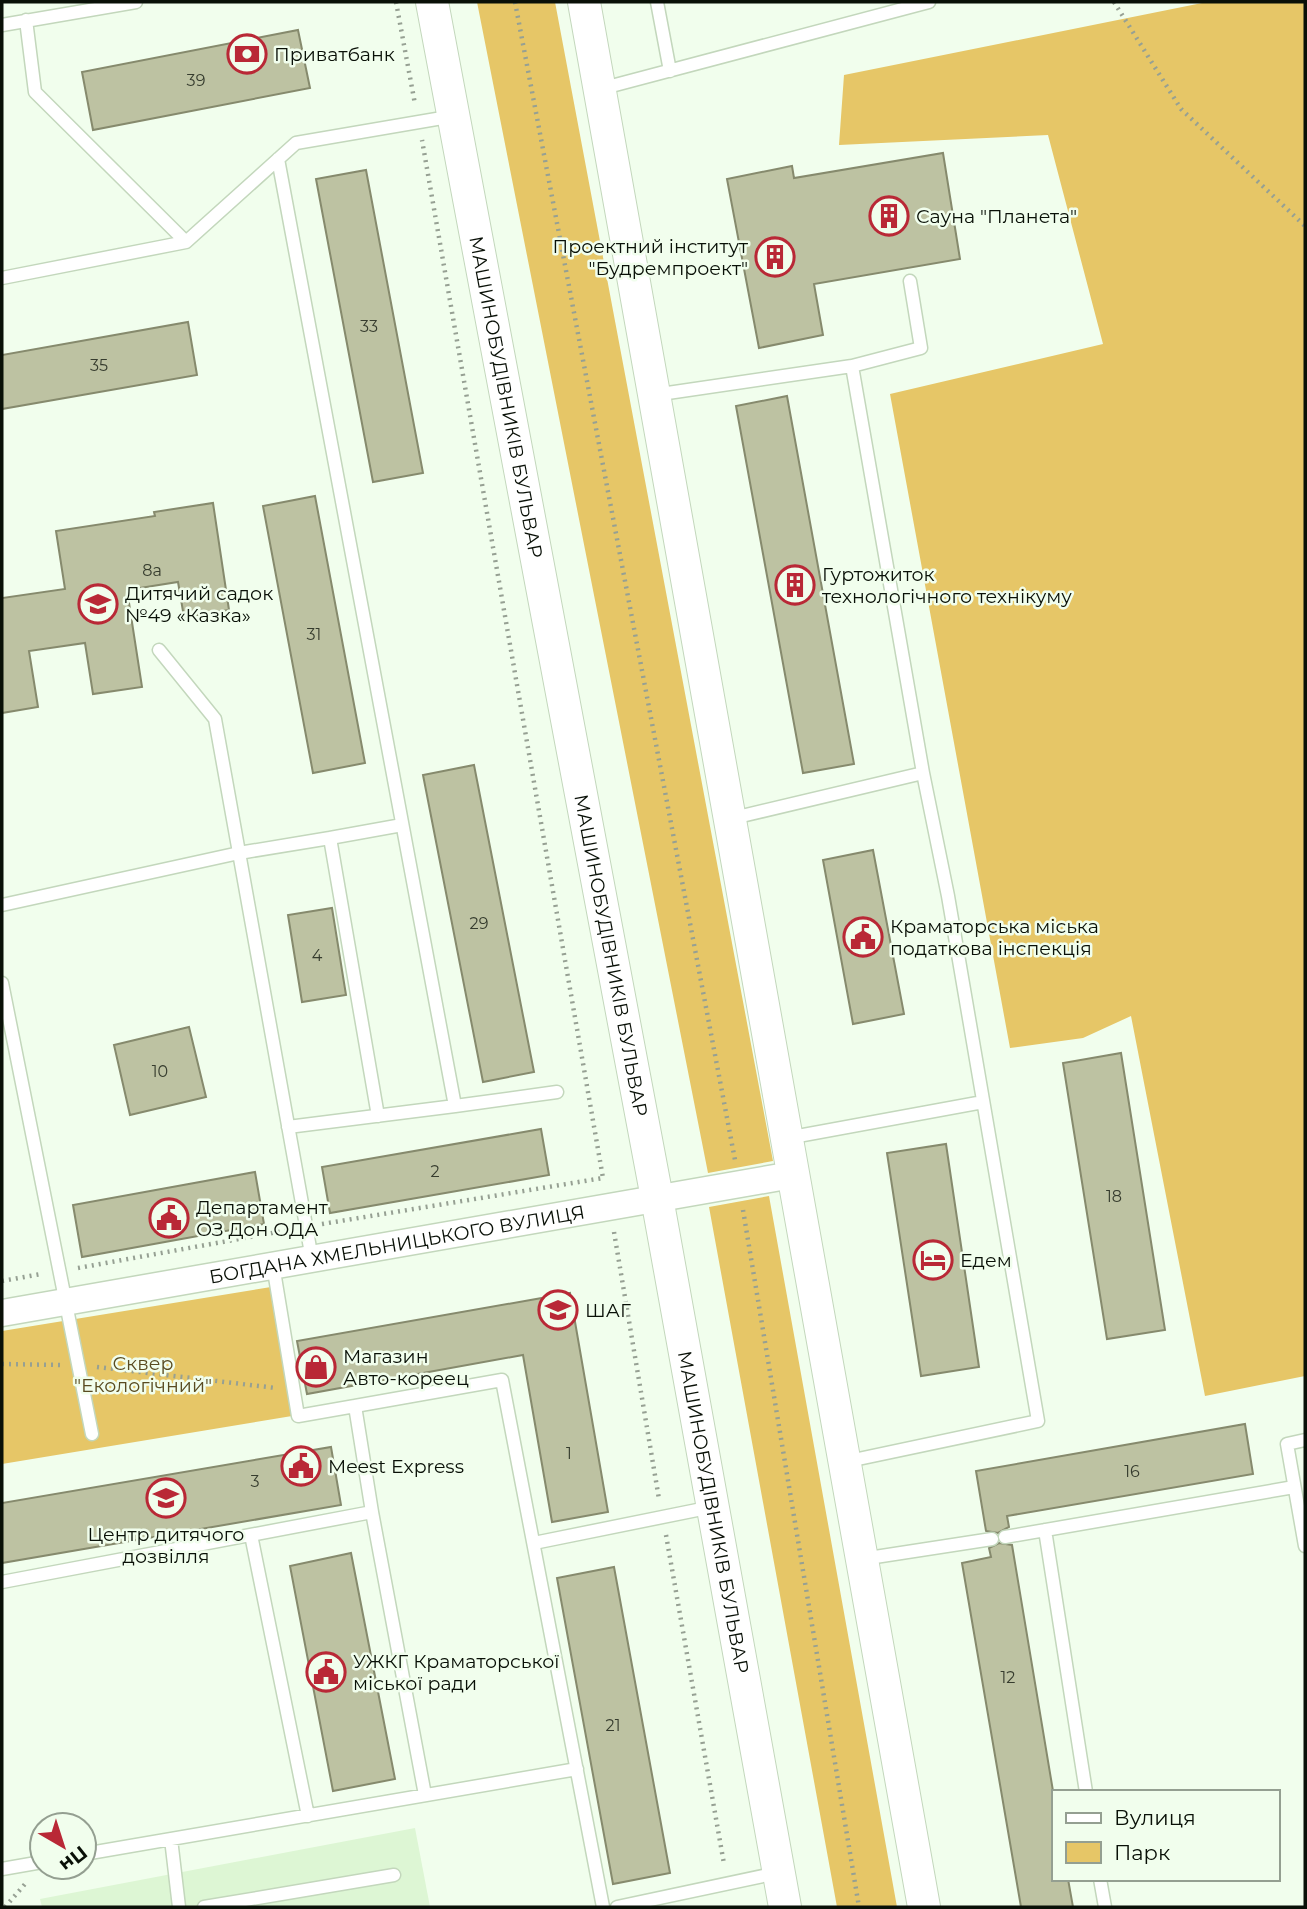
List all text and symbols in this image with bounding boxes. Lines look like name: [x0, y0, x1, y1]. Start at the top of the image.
bank icon: Приватбанк: [226, 33, 268, 75]
place label: Приватбанк: [274, 43, 395, 66]
house number: 39: [187, 71, 205, 90]
building icon: Сауна "Планета": [868, 195, 910, 237]
place label: Сауна "Планета": [916, 205, 1077, 228]
street label: МАШИНОБУДІВНИКІВ БУЛЬВАР: [464, 234, 547, 560]
place label: Проектний інститут "Будремпроект": [553, 235, 748, 280]
building icon: Проектний інститут "Будремпроект": [754, 236, 796, 278]
house number: 33: [360, 317, 378, 336]
house number: 35: [90, 356, 108, 375]
house number: 8а: [142, 561, 162, 580]
place label: Гуртожиток технологічного технікуму: [822, 563, 1072, 608]
building icon: Гуртожиток технологічного технікуму: [774, 564, 816, 606]
place label: Дитячий садок №49 «Казка»: [125, 582, 273, 627]
school or university icon: Дитячий садок №49 «Казка»: [77, 583, 119, 625]
house number: 31: [307, 625, 321, 644]
street label: МАШИНОБУДІВНИКІВ БУЛЬВАР: [569, 792, 652, 1118]
house number: 29: [470, 914, 488, 933]
place label: Краматорська міська податкова інспекція: [890, 915, 1099, 960]
public building icon: Краматорська міська податкова інспекція: [842, 916, 884, 958]
house number: 4: [312, 946, 323, 965]
house number: 10: [152, 1062, 168, 1081]
house number: 2: [430, 1162, 440, 1181]
house number: 18: [1106, 1187, 1122, 1206]
place label: Департамент ОЗ Дон ОДА: [196, 1196, 328, 1241]
public building icon: Департамент ОЗ Дон ОДА: [148, 1197, 190, 1239]
street label: БОГДАНА ХМЕЛЬНИЦЬКОГО ВУЛИЦЯ: [208, 1200, 587, 1289]
hotel icon: Едем: [912, 1239, 954, 1281]
place label: Едем: [960, 1249, 1012, 1272]
school or university icon: ШАГ: [537, 1289, 579, 1331]
place label: ШАГ: [585, 1299, 631, 1322]
place label: Магазин Авто-кореец: [343, 1345, 469, 1390]
shop icon: Магазин Авто-кореец: [295, 1346, 337, 1388]
street label: МАШИНОБУДІВНИКІВ БУЛЬВАР: [673, 1349, 754, 1675]
park label: Сквер "Екологічний": [74, 1352, 212, 1397]
house number: 1: [566, 1444, 572, 1463]
public building icon: Meest Express: [280, 1445, 322, 1487]
place label: Meest Express: [328, 1455, 464, 1478]
house number: 16: [1124, 1462, 1140, 1481]
house number: 3: [250, 1472, 260, 1491]
school or university icon: Центр дитячого дозвілля: [145, 1477, 187, 1519]
place label: Центр дитячого дозвілля: [88, 1523, 244, 1568]
place label: УЖКГ Краматорської міської ради: [353, 1650, 559, 1695]
public building icon: УЖКГ Краматорської міської ради: [305, 1651, 347, 1693]
house number: 12: [1001, 1668, 1015, 1687]
house number: 21: [606, 1716, 620, 1735]
legend: [1052, 1790, 1279, 1881]
text: Вулиця: [1114, 1805, 1196, 1830]
north arrow: [28, 1811, 98, 1881]
text: Парк: [1114, 1840, 1170, 1865]
text: Пн: [55, 1841, 92, 1877]

